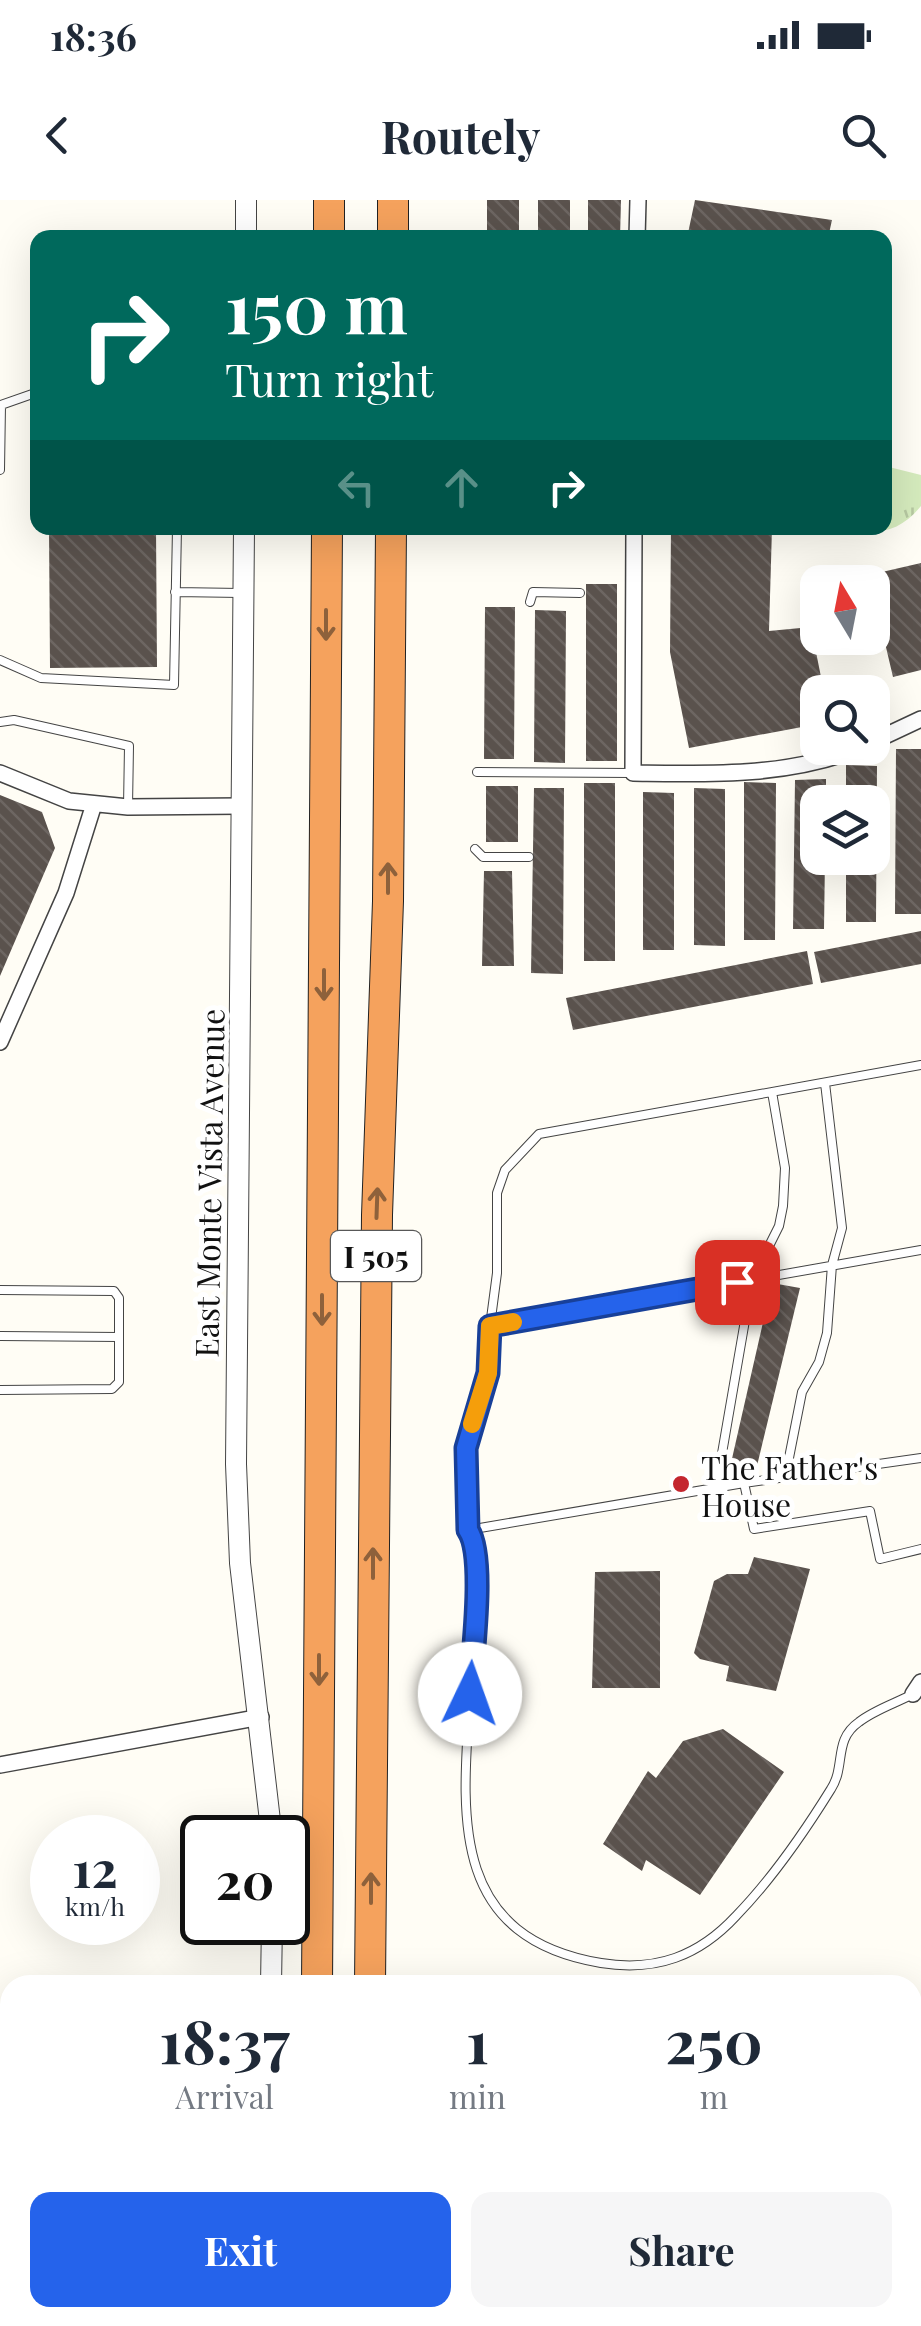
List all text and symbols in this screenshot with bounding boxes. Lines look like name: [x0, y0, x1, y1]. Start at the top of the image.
text: 18:36: [50, 10, 137, 61]
text: Routely: [381, 105, 540, 165]
icon: back: [30, 108, 85, 163]
icon: search: [836, 108, 891, 163]
text: 150 m: [225, 258, 408, 352]
icon: right: [60, 270, 190, 400]
text: Turn right: [225, 348, 433, 408]
icon: left: [329, 460, 384, 515]
icon: ahead: [434, 460, 489, 515]
icon: right: [539, 460, 594, 515]
north arrow: [800, 565, 890, 655]
map controls: [800, 565, 890, 875]
one-way arrow: [316, 608, 336, 640]
button: search: [800, 675, 890, 765]
button: layers: [800, 785, 890, 875]
one-way arrow: [378, 862, 398, 894]
one-way arrow: [314, 968, 334, 1000]
street label: East Monte Vista Avenue: [183, 1008, 233, 1358]
one-way arrow: [368, 1187, 387, 1219]
road number: I 505: [331, 1231, 421, 1281]
pin: [695, 1240, 780, 1325]
icon: arrive: [710, 1255, 765, 1310]
one-way arrow: [312, 1292, 332, 1325]
place label: The Father's House: [701, 1445, 878, 1525]
marker: The Father's House: [670, 1473, 692, 1495]
one-way arrow: [364, 1547, 382, 1580]
position arrow: [418, 1642, 522, 1746]
one-way arrow: [310, 1652, 328, 1685]
speed limit sign: 20: [180, 1815, 310, 1945]
text: 12: [72, 1834, 118, 1901]
one-way arrow: [361, 1872, 380, 1904]
text: km/h: [65, 1889, 125, 1922]
text: 18:37: [159, 1999, 290, 2079]
text: 1: [466, 1999, 489, 2079]
text: 250: [665, 1999, 763, 2079]
text: Arrival: [175, 2074, 274, 2117]
text: min: [449, 2074, 506, 2117]
text: m: [700, 2074, 728, 2117]
button: Exit: [30, 2192, 451, 2307]
button: Share: [471, 2192, 892, 2307]

